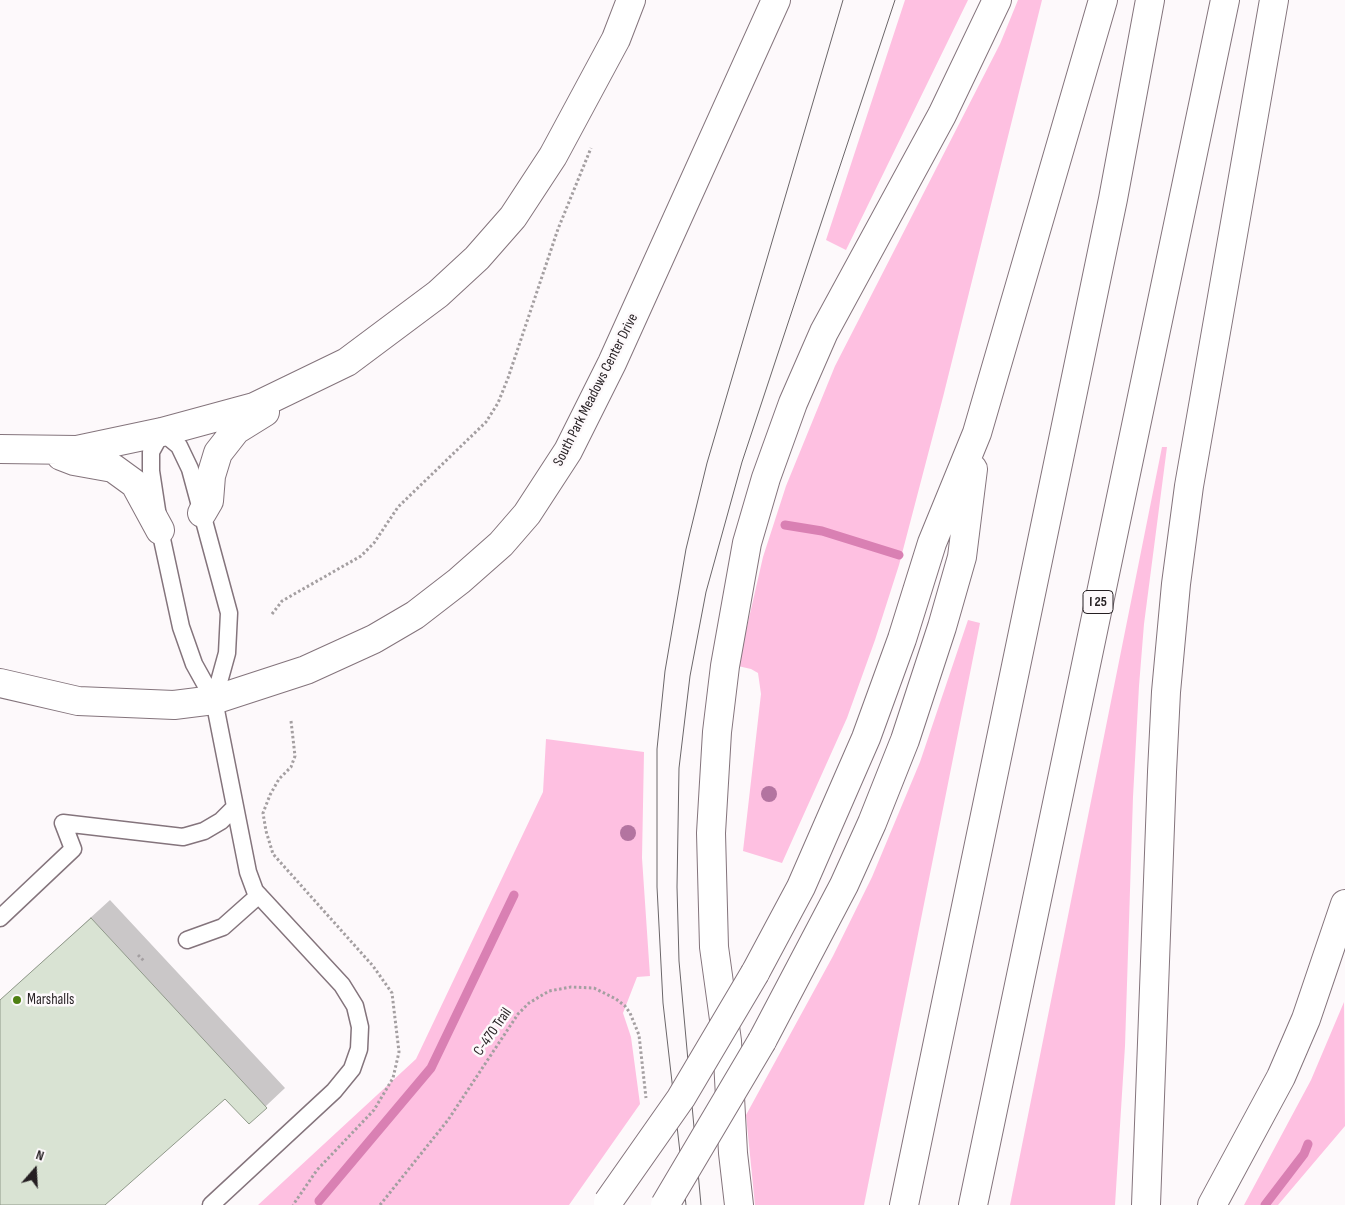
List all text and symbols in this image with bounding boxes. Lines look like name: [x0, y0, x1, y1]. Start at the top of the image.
street label: South Park Meadows Center Drive: [550, 311, 642, 469]
road number: I 25: [1083, 590, 1113, 614]
place label: Marshalls: [27, 991, 74, 1009]
marker: Marshalls: [11, 994, 23, 1006]
street label: C-470 Trail: [470, 1005, 516, 1059]
north arrow: [10, 1145, 60, 1195]
text: N: [34, 1146, 46, 1165]

